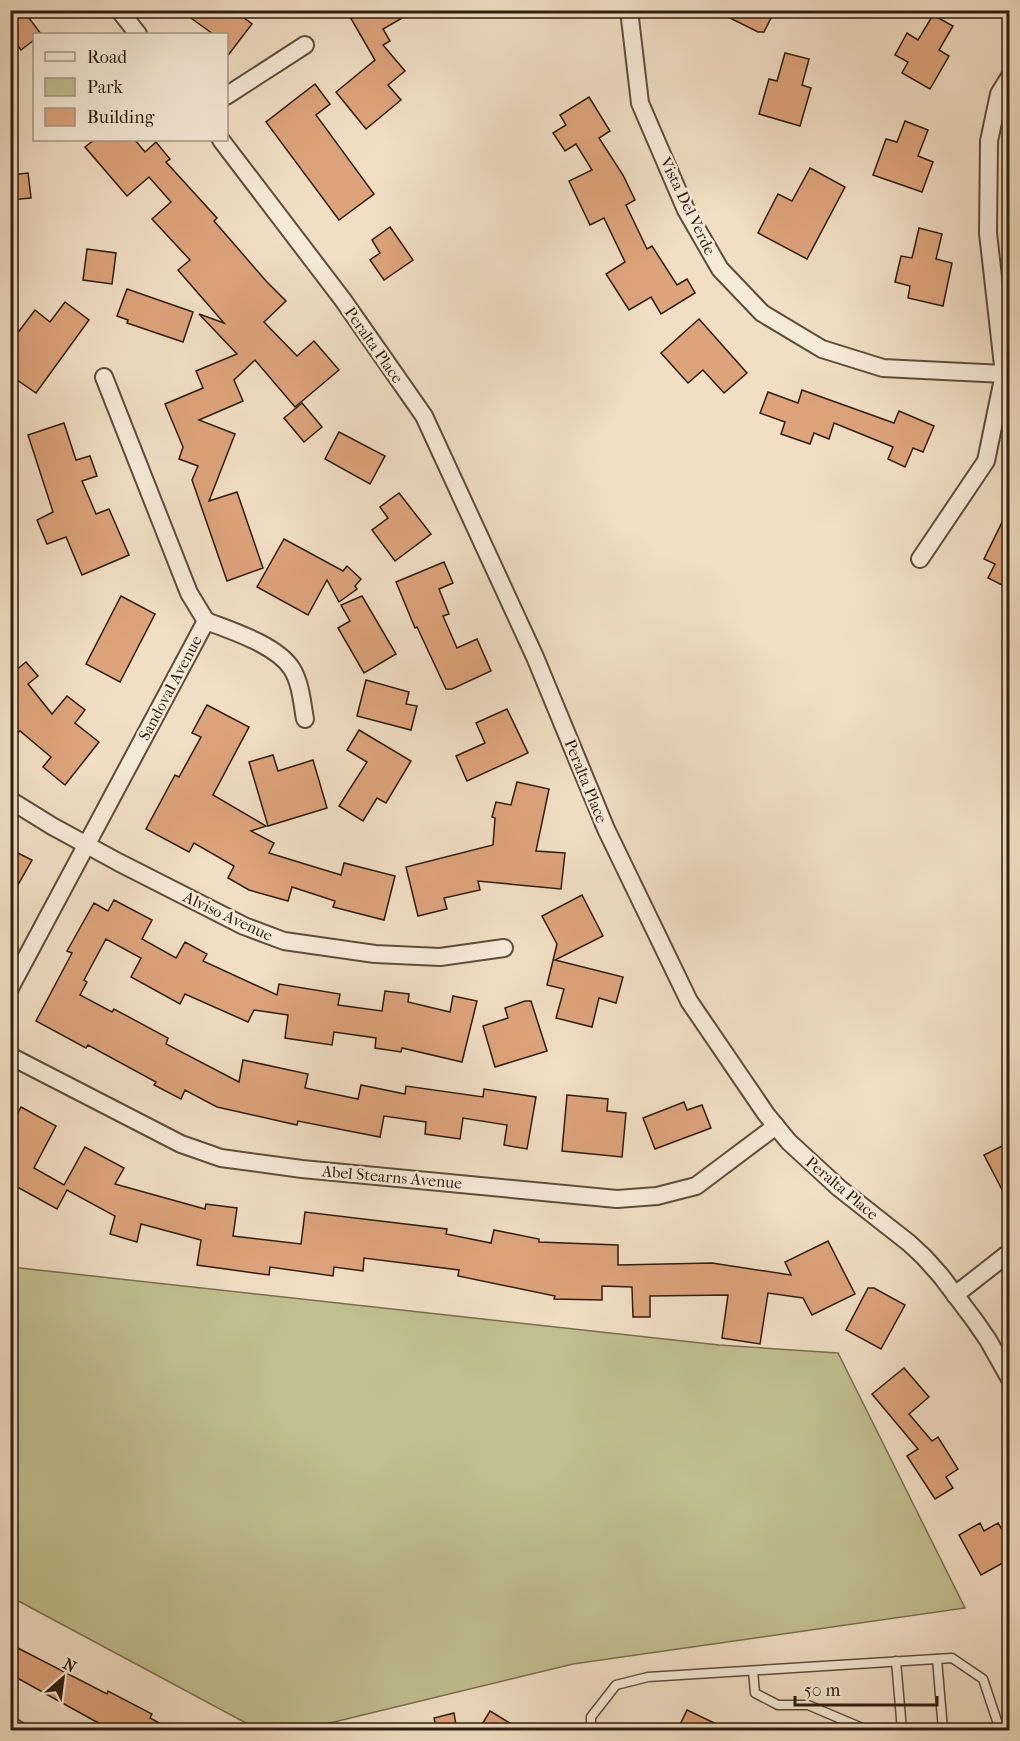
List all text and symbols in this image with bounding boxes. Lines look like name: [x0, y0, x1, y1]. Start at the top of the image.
legend: [33, 33, 228, 141]
text: Road: [87, 47, 127, 68]
text: Park: [87, 77, 124, 98]
text: Building: [87, 107, 155, 128]
street label: Vista Del Verde: [656, 153, 720, 258]
street label: Peralta Place: [341, 303, 407, 387]
street label: Sandoval Avenue: [134, 632, 206, 744]
street label: Peralta Place: [561, 736, 611, 826]
street label: Alviso Avenue: [179, 887, 276, 945]
street label: Peralta Place: [802, 1152, 882, 1224]
street label: Abel Stearns Avenue: [320, 1161, 463, 1193]
north arrow: [33, 1648, 93, 1708]
text: N: [60, 1654, 80, 1677]
scale bar: [795, 1669, 938, 1707]
text: 50 m: [804, 1680, 841, 1701]

